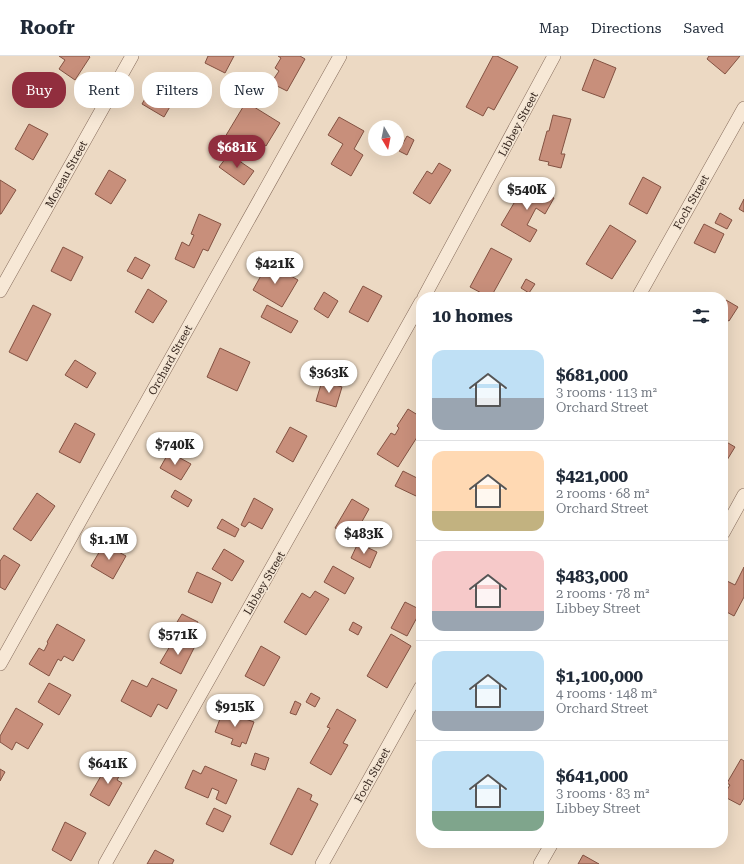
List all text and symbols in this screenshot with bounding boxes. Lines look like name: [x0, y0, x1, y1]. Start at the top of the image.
text: Roofr: [20, 16, 75, 39]
text: Map: [539, 20, 569, 36]
text: Directions: [591, 20, 661, 36]
text: Saved: [683, 20, 724, 36]
chip: Buy: [12, 72, 66, 108]
chip: Rent: [74, 72, 134, 108]
chip: Filters: [142, 72, 212, 108]
chip: New: [220, 72, 278, 108]
street label: Libbey Street: [496, 90, 541, 159]
north arrow: [368, 120, 404, 156]
map controls: [368, 120, 404, 156]
pin: $681K: [209, 135, 265, 169]
street label: Moreau Street: [43, 138, 90, 210]
text: $681K: [217, 140, 257, 155]
street label: Foch Street: [671, 173, 712, 232]
pin: $540K: [499, 177, 555, 211]
text: $540K: [507, 182, 547, 197]
pin: $421K: [247, 251, 303, 285]
text: $421K: [255, 256, 295, 271]
icon: filters: [690, 305, 712, 327]
text: 10 homes: [432, 306, 513, 326]
street label: Orchard Street: [146, 323, 195, 398]
pin: $363K: [301, 360, 357, 394]
text: $363K: [309, 365, 349, 380]
text: $681,000: [556, 365, 628, 385]
icon: home: [464, 366, 512, 414]
text: 3 rooms · 113 m²: [556, 385, 657, 400]
text: Orchard Street: [556, 400, 648, 415]
pin: $740K: [147, 432, 203, 466]
text: $740K: [155, 437, 195, 452]
text: $421,000: [556, 466, 628, 486]
icon: home: [464, 467, 512, 515]
text: 2 rooms · 68 m²: [556, 486, 650, 501]
text: Orchard Street: [556, 501, 648, 516]
pin: $483K: [336, 521, 392, 555]
text: $483K: [344, 526, 384, 541]
pin: $1.1M: [81, 527, 137, 561]
text: $1.1M: [90, 532, 128, 547]
street label: Libbey Street: [241, 549, 288, 617]
text: $483,000: [556, 566, 628, 586]
icon: home: [464, 567, 512, 615]
text: 2 rooms · 78 m²: [556, 586, 650, 601]
text: Libbey Street: [556, 601, 640, 616]
pin: $571K: [150, 622, 206, 656]
text: $571K: [158, 627, 198, 642]
text: $1,100,000: [556, 666, 643, 686]
icon: home: [464, 667, 512, 715]
text: 4 rooms · 148 m²: [556, 686, 657, 701]
pin: $915K: [207, 694, 263, 728]
text: $915K: [215, 699, 255, 714]
text: Orchard Street: [556, 701, 648, 716]
street label: Foch Street: [352, 746, 393, 805]
pin: $641K: [80, 751, 136, 785]
text: $641K: [88, 756, 128, 771]
text: $641,000: [556, 766, 628, 786]
icon: home: [464, 767, 512, 815]
text: 3 rooms · 83 m²: [556, 786, 650, 801]
text: Libbey Street: [556, 801, 640, 816]

